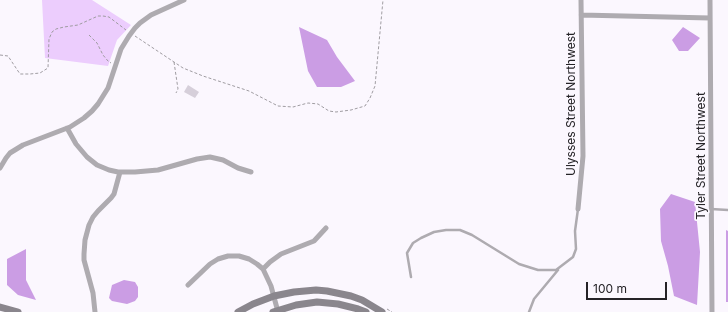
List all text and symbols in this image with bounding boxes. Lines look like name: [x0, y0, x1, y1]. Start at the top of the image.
street label: Ulysses Street Northwest: [564, 32, 578, 176]
street label: Tyler Street Northwest: [694, 92, 708, 220]
scale bar: [588, 274, 669, 300]
text: 100 m: [593, 281, 627, 296]

